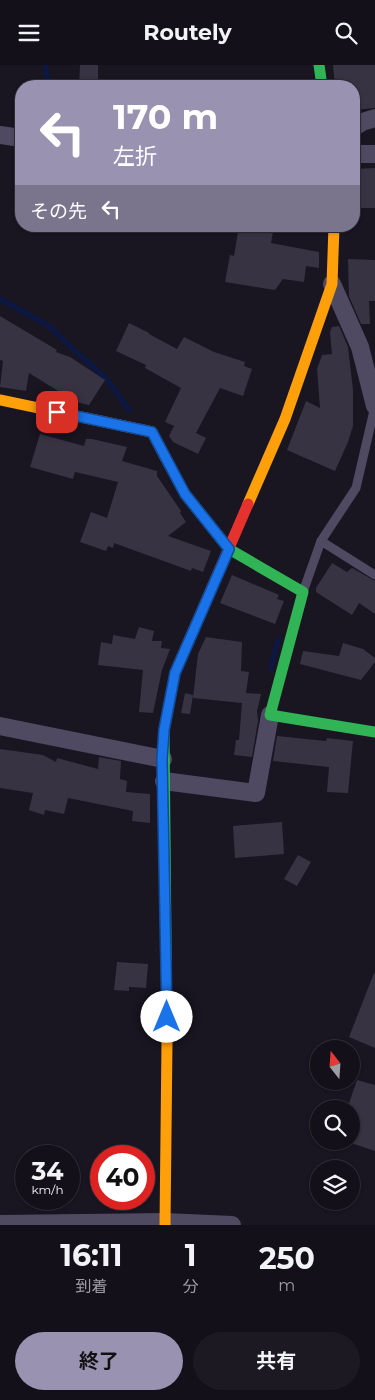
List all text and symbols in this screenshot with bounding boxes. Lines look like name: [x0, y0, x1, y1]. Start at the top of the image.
icon: menu: [15, 19, 43, 47]
text: Routely: [143, 19, 232, 46]
icon: search: [332, 19, 360, 47]
text: 170 m: [113, 95, 218, 138]
icon: left: [30, 100, 95, 165]
text: 左折: [113, 143, 157, 170]
icon: left: [97, 195, 125, 223]
text: その先: [30, 200, 87, 223]
pin: [36, 391, 78, 433]
icon: arrive: [43, 398, 71, 426]
position arrow: [140, 990, 192, 1042]
north arrow: [310, 1040, 360, 1090]
map controls: [310, 1040, 360, 1210]
button: search: [310, 1100, 360, 1150]
speed limit sign: 40: [90, 1145, 155, 1210]
text: 34: [31, 1156, 64, 1186]
button: layers: [310, 1160, 360, 1210]
text: km/h: [31, 1182, 64, 1197]
text: 16:11: [60, 1237, 122, 1274]
text: 1: [185, 1237, 197, 1274]
text: 250: [259, 1240, 315, 1277]
text: m: [278, 1276, 295, 1295]
text: 到着: [75, 1277, 107, 1296]
text: 分: [183, 1277, 199, 1296]
button: 終了: [15, 1332, 183, 1390]
button: 共有: [193, 1332, 360, 1390]

